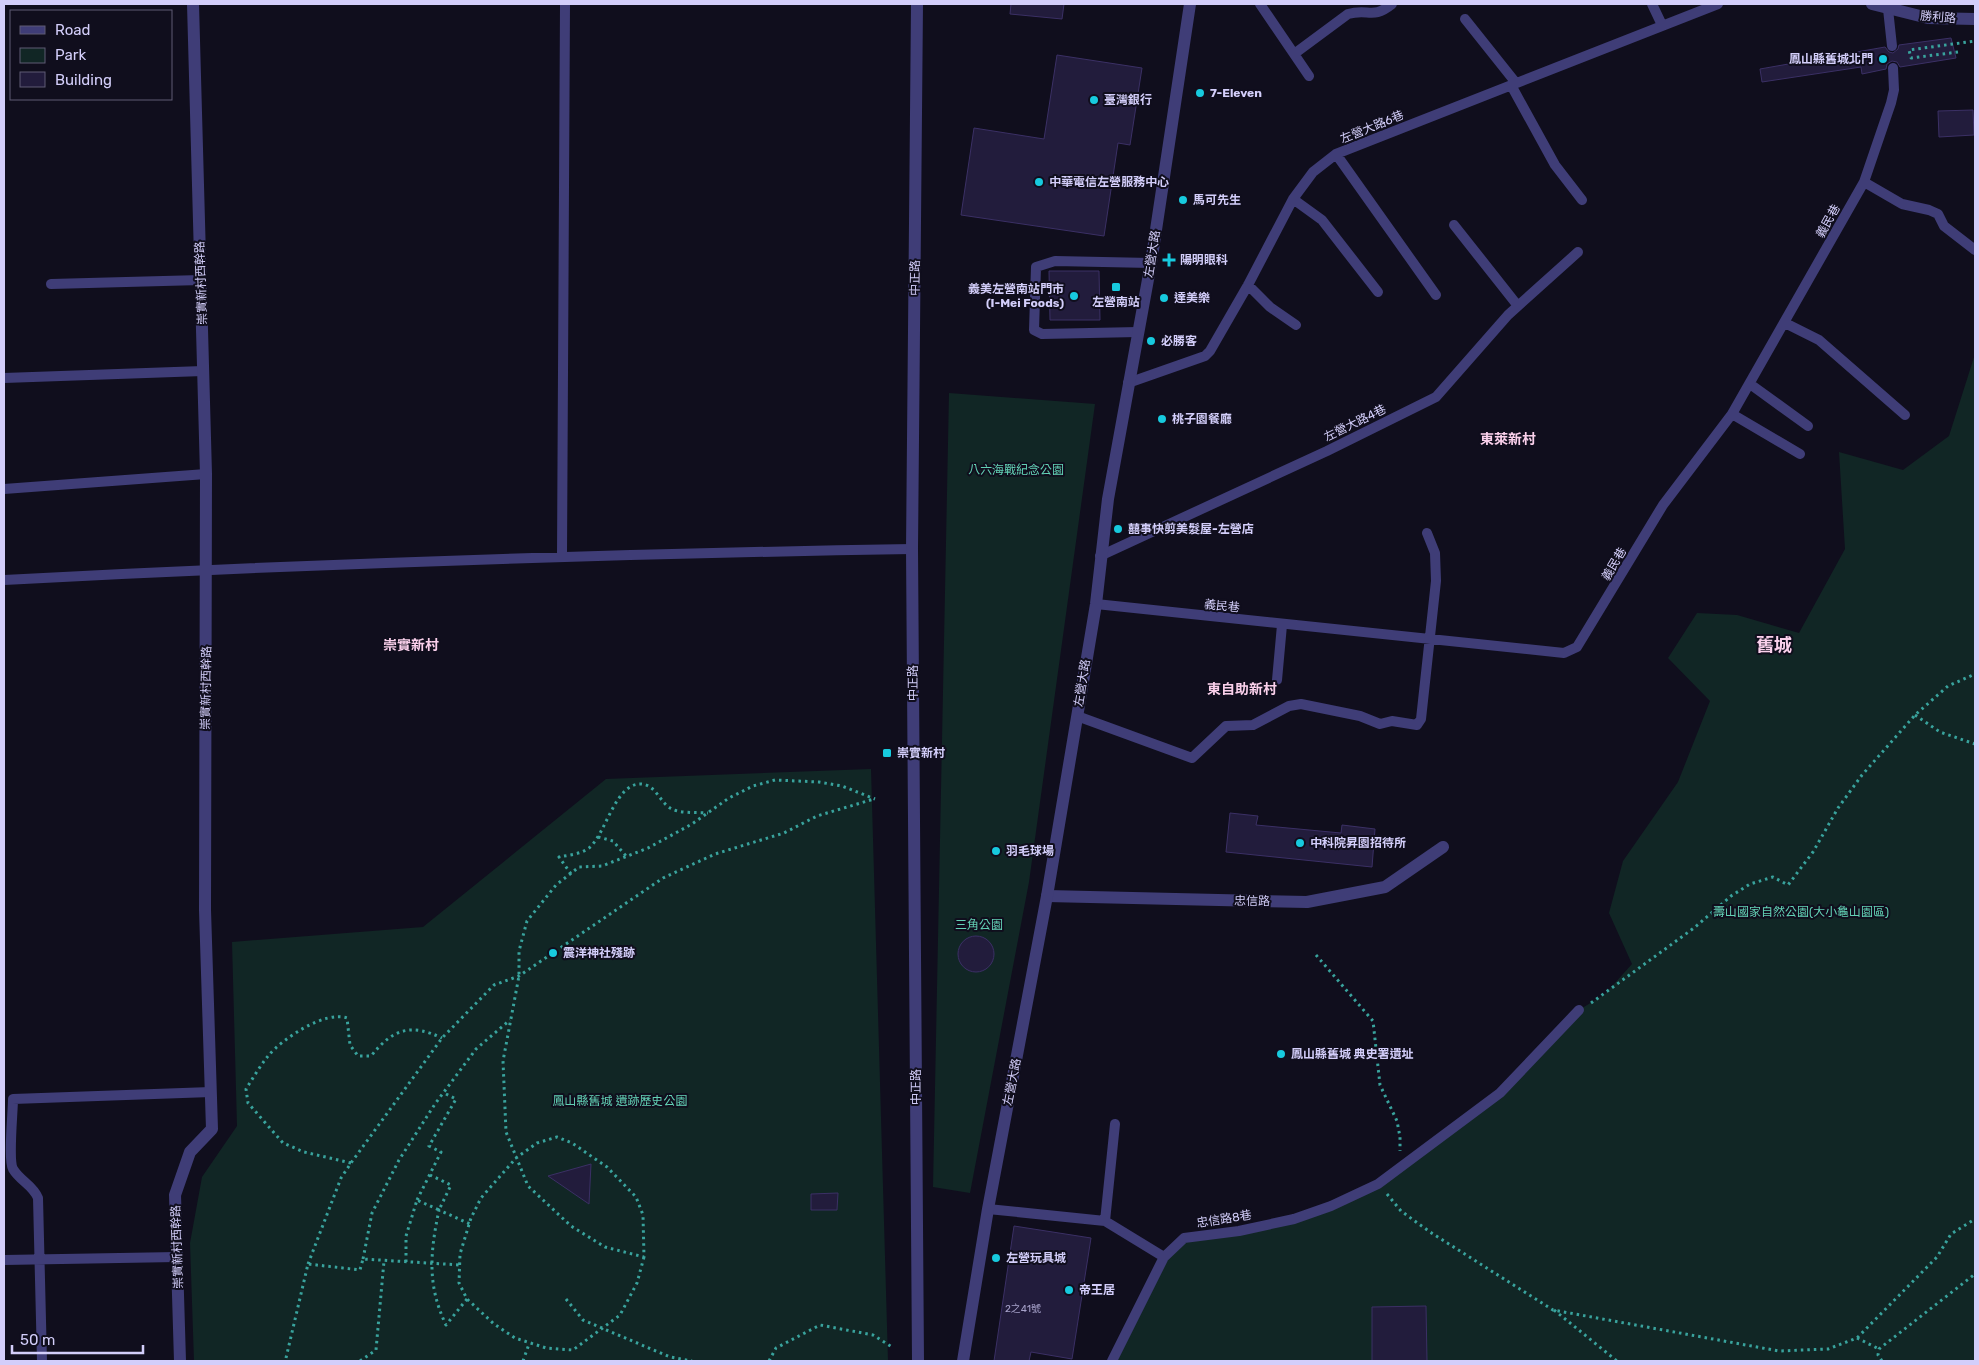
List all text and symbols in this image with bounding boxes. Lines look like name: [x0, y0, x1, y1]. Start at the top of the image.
street label: 勝利路: [1919, 8, 1957, 26]
legend: [10, 10, 172, 100]
text: Road: [55, 21, 91, 39]
text: Park: [55, 46, 86, 64]
place label: 鳳山縣舊城北門: [1789, 52, 1873, 66]
marker: 鳳山縣舊城北門: [1877, 53, 1889, 65]
text: Building: [55, 71, 112, 89]
place label: 7-Eleven: [1210, 86, 1262, 100]
marker: 7-Eleven: [1194, 87, 1206, 99]
place label: 臺灣銀行: [1104, 93, 1152, 107]
marker: 臺灣銀行: [1088, 94, 1100, 106]
street label: 左營大路6巷: [1338, 108, 1406, 146]
place label: 中華電信左營服務中心: [1049, 175, 1169, 189]
marker: 中華電信左營服務中心: [1033, 176, 1045, 188]
place label: 馬可先生: [1193, 193, 1241, 207]
marker: 馬可先生: [1177, 194, 1189, 206]
street label: 義民巷: [1813, 202, 1843, 240]
street label: 左營大路: [1141, 229, 1163, 279]
street label: 崇實新村西幹路: [193, 241, 209, 325]
marker: 陽明眼科: [1162, 253, 1176, 267]
place label: 陽明眼科: [1180, 253, 1228, 267]
street label: 中正路: [908, 260, 922, 296]
marker: 左營南站: [1110, 281, 1122, 293]
place label: 義美左營南站門市 (I-Mei Foods): [968, 282, 1064, 310]
marker: 義美左營南站門市 (I-Mei Foods): [1068, 290, 1080, 302]
place label: 達美樂: [1174, 291, 1210, 305]
marker: 達美樂: [1158, 292, 1170, 304]
place label: 左營南站: [1092, 295, 1140, 309]
place label: 必勝客: [1161, 334, 1197, 348]
marker: 必勝客: [1145, 335, 1157, 347]
street label: 左營大路4巷: [1322, 402, 1388, 444]
place label: 桃子園餐廳: [1172, 412, 1232, 426]
marker: 桃子園餐廳: [1156, 413, 1168, 425]
district label: 東萊新村: [1480, 431, 1536, 448]
park label: 八六海戰紀念公園: [968, 463, 1064, 477]
place label: 囍事快剪美髮屋-左營店: [1128, 522, 1254, 536]
marker: 囍事快剪美髮屋-左營店: [1112, 523, 1124, 535]
street label: 義民巷: [1599, 545, 1629, 583]
street label: 義民巷: [1203, 597, 1241, 615]
district label: 舊城: [1756, 634, 1792, 656]
district label: 崇實新村: [383, 637, 439, 654]
street label: 崇實新村西幹路: [198, 646, 214, 730]
street label: 左營大路: [1071, 658, 1093, 708]
street label: 中正路: [906, 665, 920, 701]
district label: 東自助新村: [1207, 681, 1277, 698]
place label: 崇實新村: [897, 746, 945, 760]
marker: 崇實新村: [881, 747, 893, 759]
place label: 中科院昇園招待所: [1310, 836, 1406, 850]
marker: 中科院昇園招待所: [1294, 837, 1306, 849]
place label: 羽毛球場: [1006, 844, 1054, 858]
marker: 羽毛球場: [990, 845, 1002, 857]
street label: 忠信路: [1234, 894, 1270, 908]
park label: 壽山國家自然公園(大小龜山園區): [1713, 905, 1889, 919]
park label: 三角公園: [955, 918, 1003, 932]
place label: 震洋神社殘跡: [563, 946, 635, 960]
marker: 震洋神社殘跡: [547, 947, 559, 959]
place label: 鳳山縣舊城 典史署遺址: [1291, 1047, 1414, 1061]
marker: 鳳山縣舊城 典史署遺址: [1275, 1048, 1287, 1060]
street label: 左營大路: [1001, 1057, 1023, 1107]
street label: 中正路: [909, 1069, 923, 1105]
park label: 鳳山縣舊城 遺跡歷史公園: [553, 1094, 687, 1108]
street label: 崇實新村西幹路: [169, 1205, 185, 1289]
street label: 忠信路8巷: [1195, 1208, 1253, 1230]
place label: 左營玩具城: [1006, 1251, 1066, 1265]
marker: 左營玩具城: [990, 1252, 1002, 1264]
place label: 帝王居: [1079, 1283, 1115, 1297]
marker: 帝王居: [1063, 1284, 1075, 1296]
house number: 2之41號: [1005, 1303, 1041, 1315]
scale bar: [12, 1322, 144, 1354]
text: 50 m: [20, 1331, 55, 1349]

